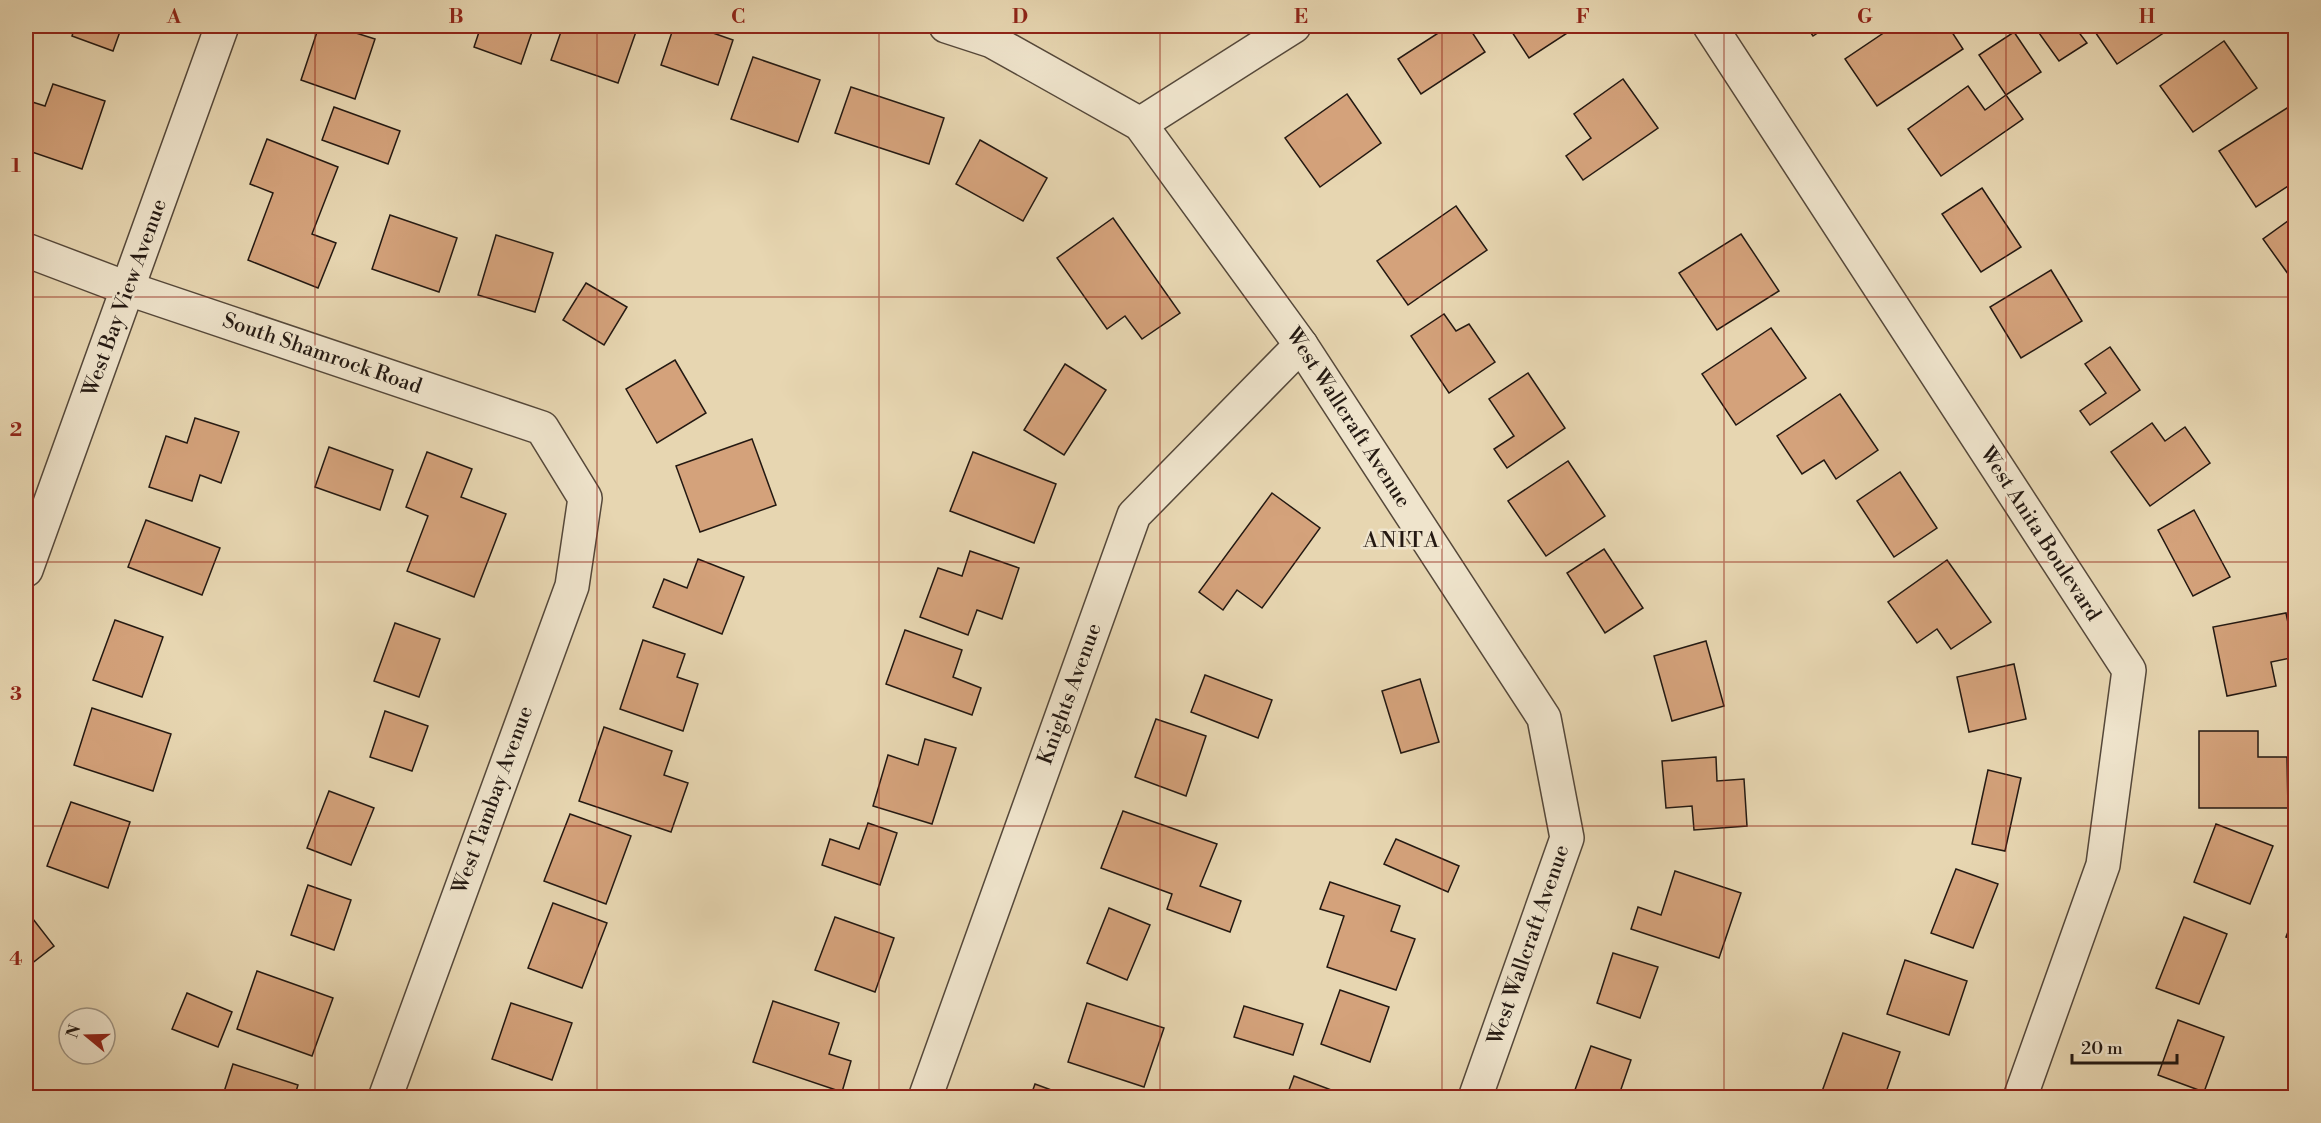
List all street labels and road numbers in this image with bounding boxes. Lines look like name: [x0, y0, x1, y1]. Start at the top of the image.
street label: West Bay View Avenue: [77, 196, 173, 401]
street label: South Shamrock Road: [219, 308, 425, 400]
street label: West Wallcraft Avenue: [1279, 322, 1416, 513]
street label: West Anita Boulevard: [1973, 441, 2106, 626]
street label: Knights Avenue: [1032, 620, 1108, 768]
street label: West Tambay Avenue: [447, 702, 539, 899]
street label: West Wallcraft Avenue: [1482, 842, 1575, 1049]

